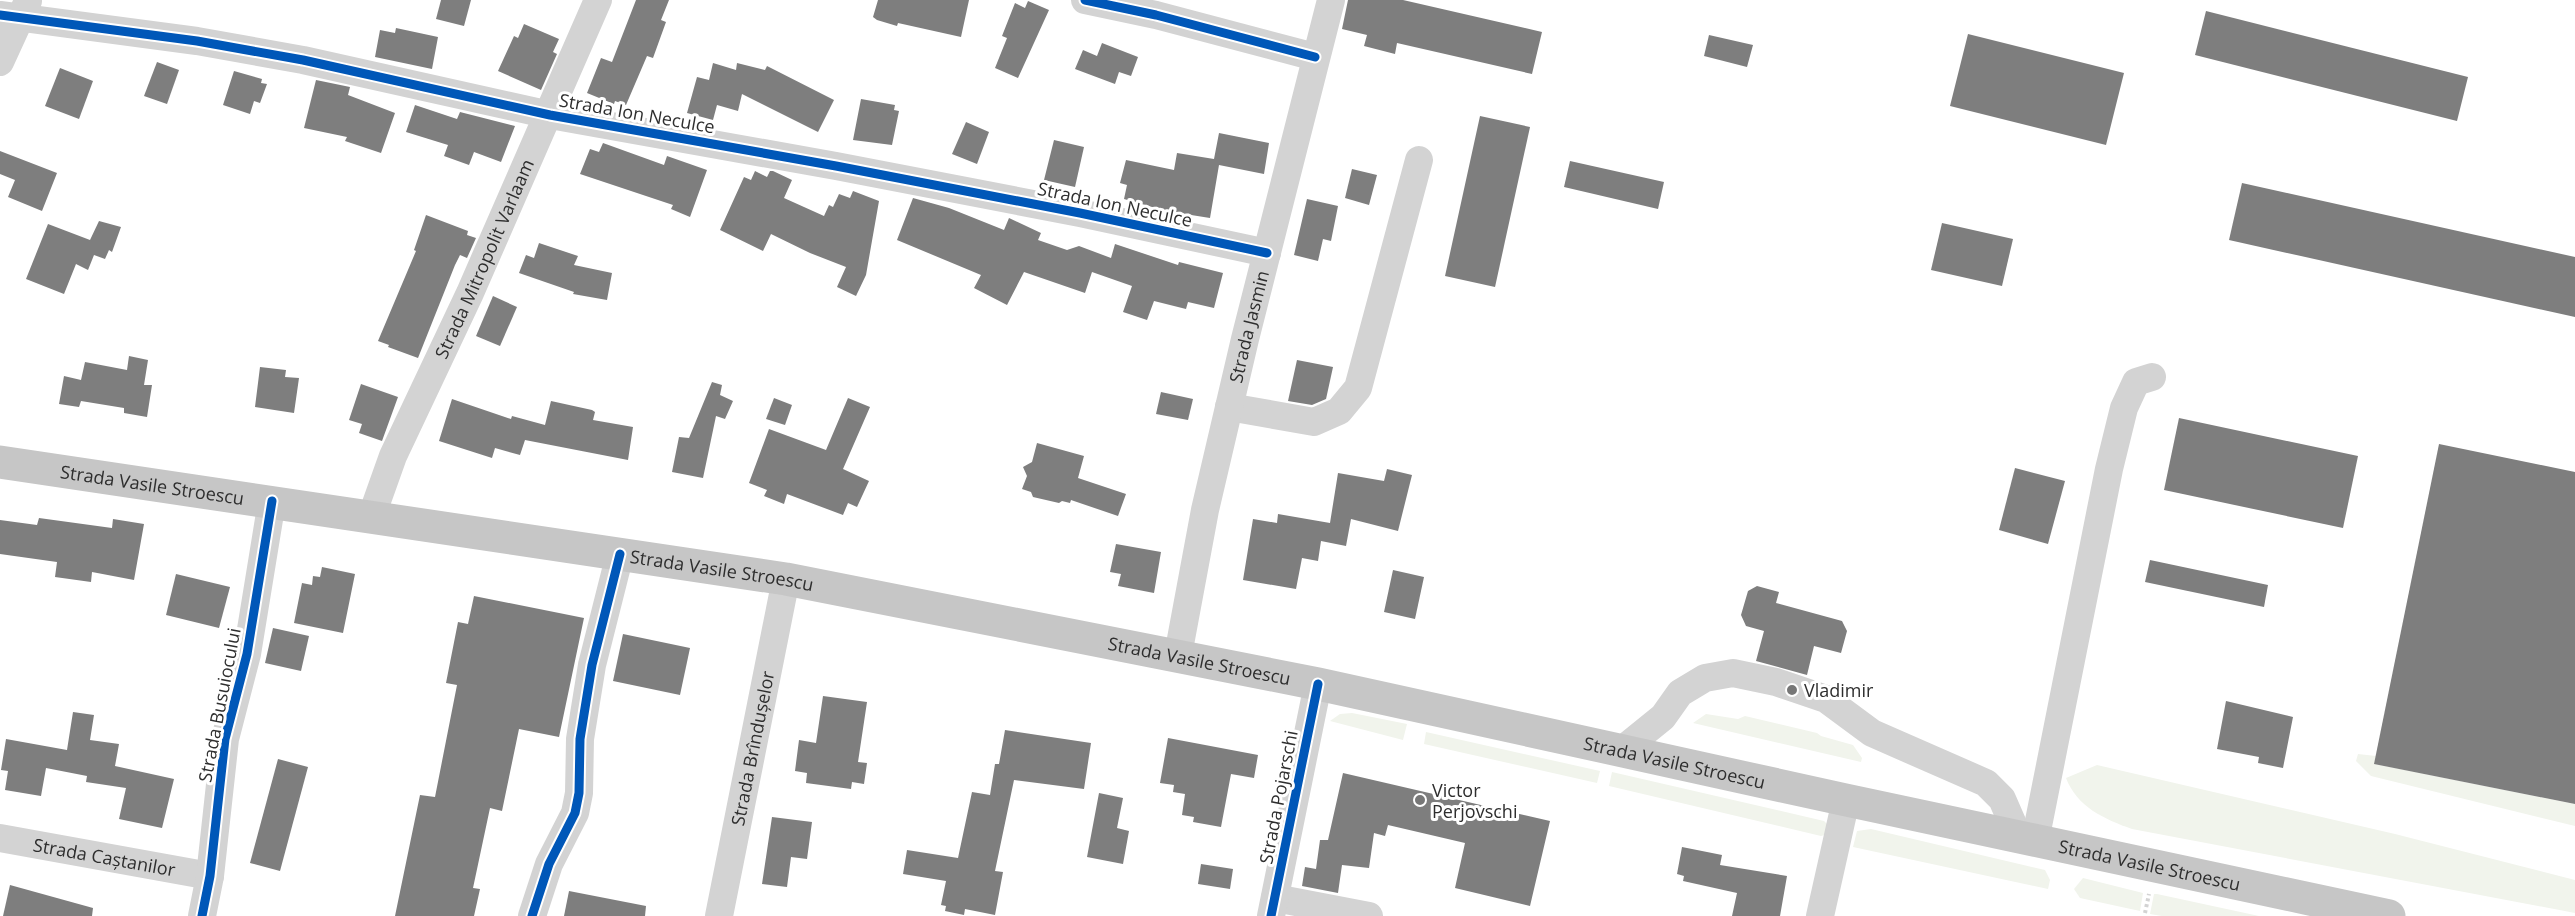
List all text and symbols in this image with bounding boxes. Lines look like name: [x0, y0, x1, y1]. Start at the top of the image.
street label: Strada Ion Neculce: [557, 88, 717, 138]
street label: Strada Mitropolit Varlaam: [429, 155, 539, 362]
street label: Strada Ion Neculce: [1035, 176, 1195, 232]
street label: Strada Jasmin: [1223, 268, 1274, 385]
street label: Strada Vasile Stroescu: [59, 459, 246, 510]
street label: Strada Vasile Stroescu: [629, 544, 816, 596]
street label: Strada Busuiocului: [192, 626, 246, 784]
street label: Strada Vasile Stroescu: [1106, 631, 1293, 690]
street label: Strada Brîndușelor: [725, 668, 780, 828]
place label: Vladimir: [1804, 678, 1874, 702]
marker: Vladimir: [1785, 683, 1799, 697]
street label: Strada Pojarschi: [1253, 728, 1303, 866]
street label: Strada Vasile Stroescu: [1581, 731, 1768, 794]
place label: Victor Perjovschi: [1432, 778, 1517, 823]
marker: Victor Perjovschi: [1413, 793, 1427, 807]
street label: Strada Caștanilor: [31, 832, 178, 882]
street label: Strada Vasile Stroescu: [2056, 834, 2243, 896]

